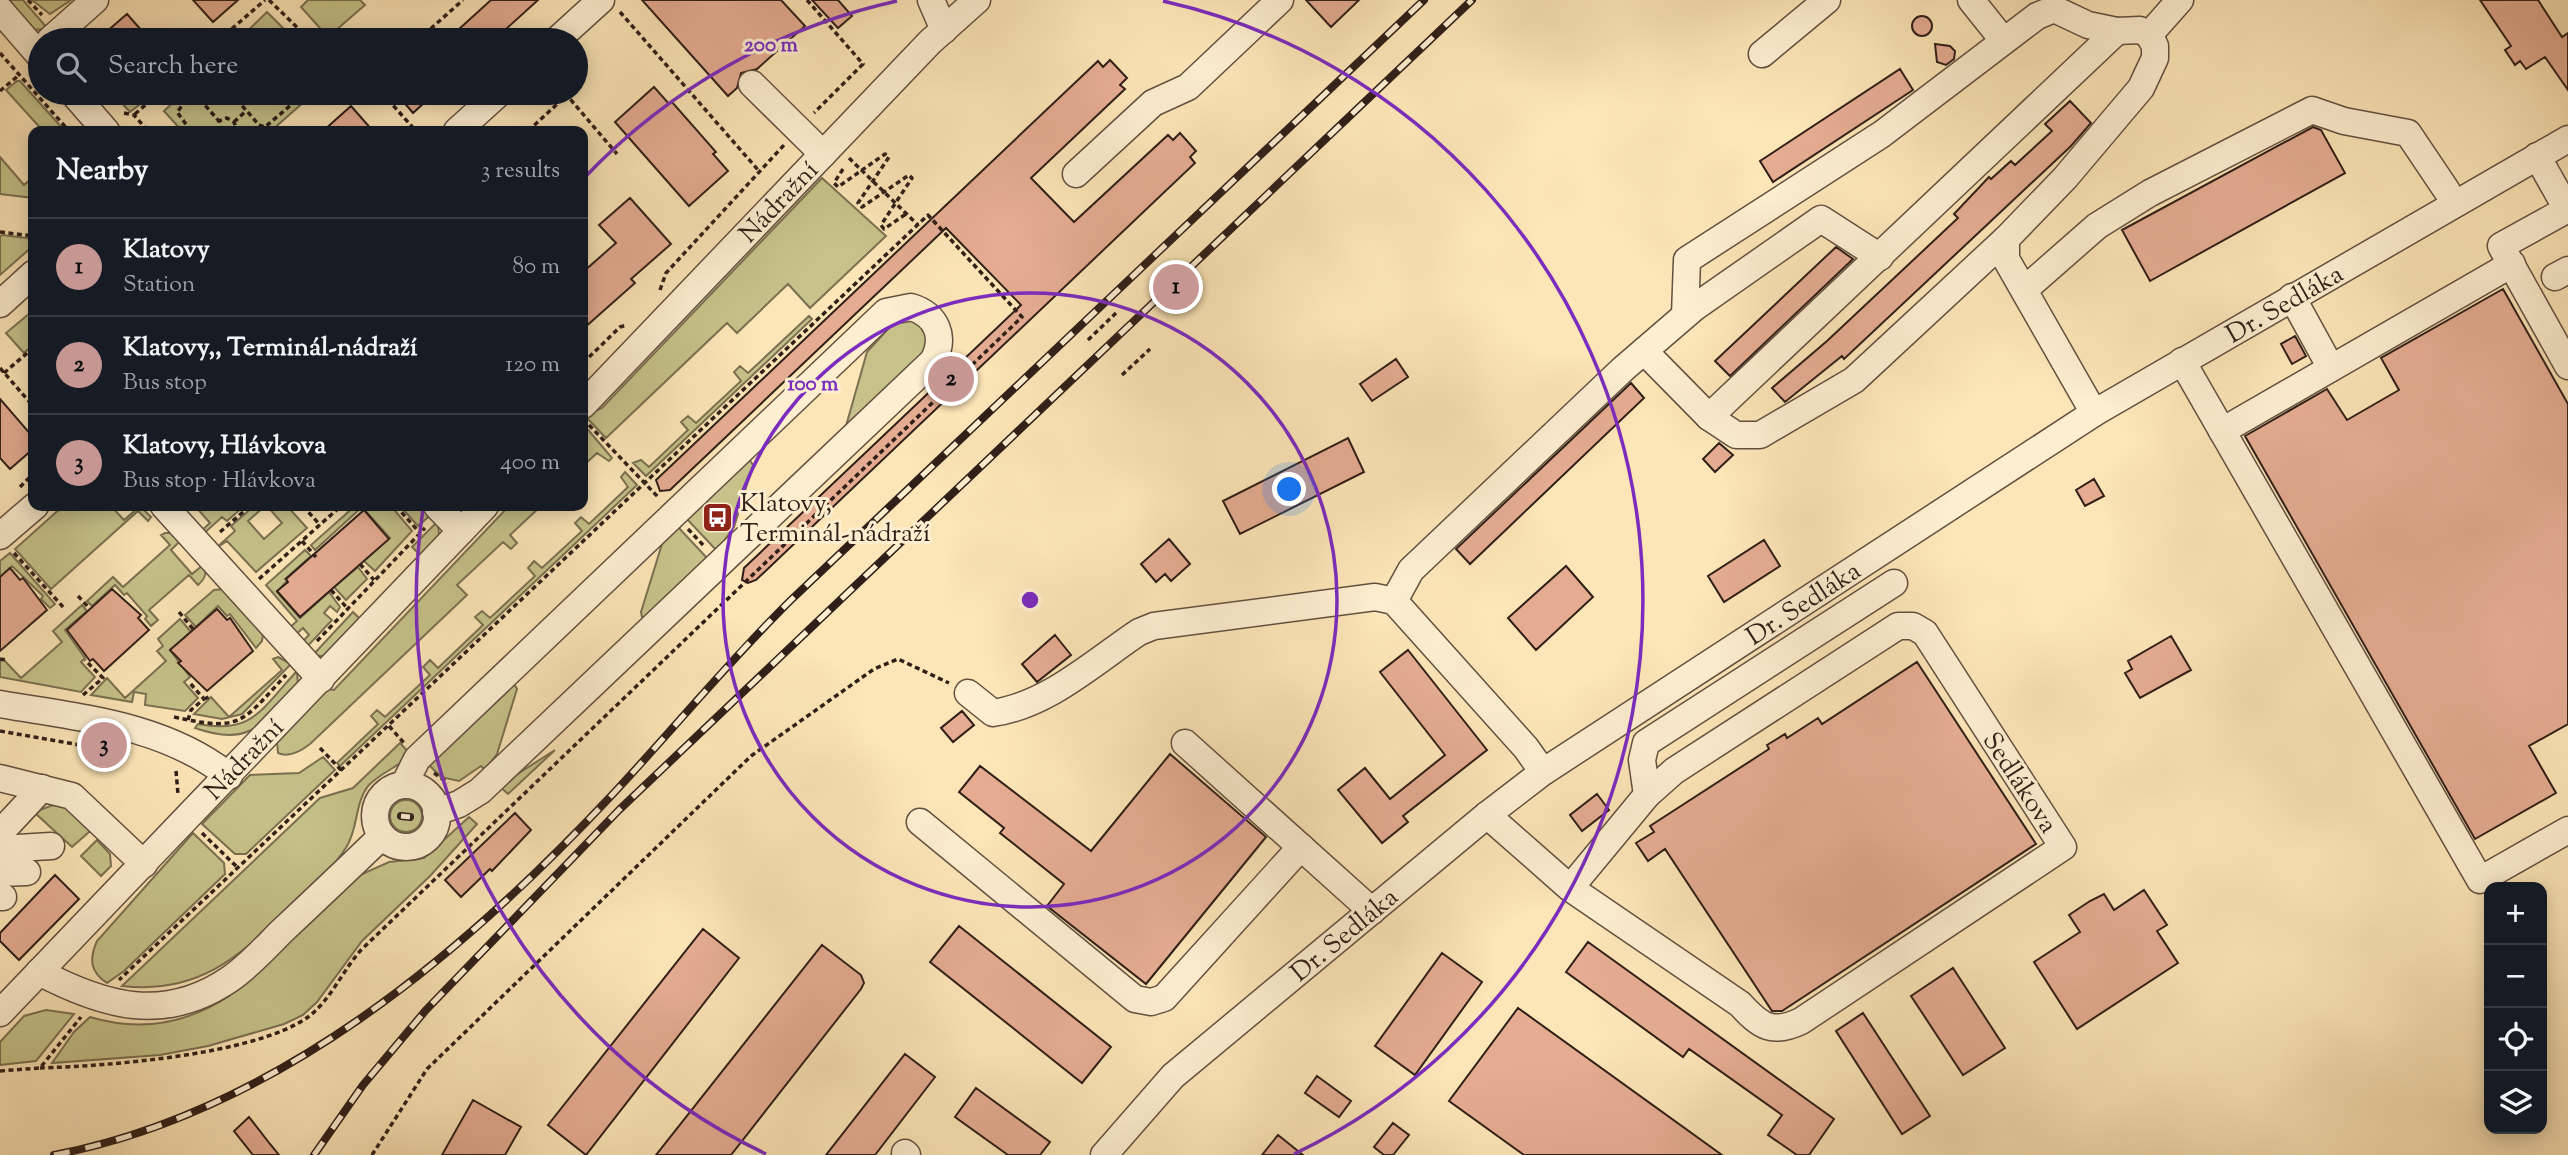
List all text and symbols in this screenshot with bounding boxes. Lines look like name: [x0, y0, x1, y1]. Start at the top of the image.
search box: [28, 28, 588, 105]
text: 200 m: [744, 31, 799, 61]
icon: search: [52, 48, 90, 86]
text: Search here: [108, 48, 238, 85]
text: Nearby: [56, 150, 148, 193]
street label: Nádražní: [731, 154, 828, 252]
text: 3 results: [481, 155, 560, 188]
text: Klatovy: [123, 232, 210, 269]
text: 1: [75, 251, 83, 284]
text: 80 m: [512, 251, 560, 284]
street label: Dr. Sedláka: [2220, 257, 2351, 354]
pin: 1: [1153, 261, 1199, 313]
text: Station: [123, 269, 195, 302]
text: Klatovy,, Terminál-nádraží: [123, 330, 417, 367]
text: 2: [74, 349, 84, 382]
text: 120 m: [505, 349, 560, 382]
pin: 2: [928, 353, 974, 405]
text: Bus stop: [123, 367, 207, 400]
text: 100 m: [788, 370, 839, 400]
text: Klatovy, Hlávkova: [123, 428, 326, 465]
text: 3: [74, 447, 84, 480]
text: 400 m: [500, 447, 560, 480]
text: Bus stop · Hlávkova: [123, 465, 316, 498]
your location: [1272, 472, 1306, 506]
place label: Klatovy, Terminál-nádraží: [740, 486, 930, 553]
bus stop icon: Klatovy, Terminál-nádraží: [700, 500, 734, 534]
street label: Dr. Sedláka: [1740, 554, 1869, 656]
centre of rings: [1018, 588, 1042, 612]
street label: Nádražní: [197, 711, 293, 810]
pin: 3: [81, 719, 127, 771]
street label: Sedlákova: [1972, 725, 2066, 841]
street label: Dr. Sedláka: [1284, 880, 1407, 992]
map controls: [2484, 882, 2547, 1134]
button: +: [2484, 882, 2547, 945]
button: −: [2484, 945, 2547, 1008]
button: locate: [2484, 1008, 2547, 1071]
button: layers: [2484, 1071, 2547, 1134]

